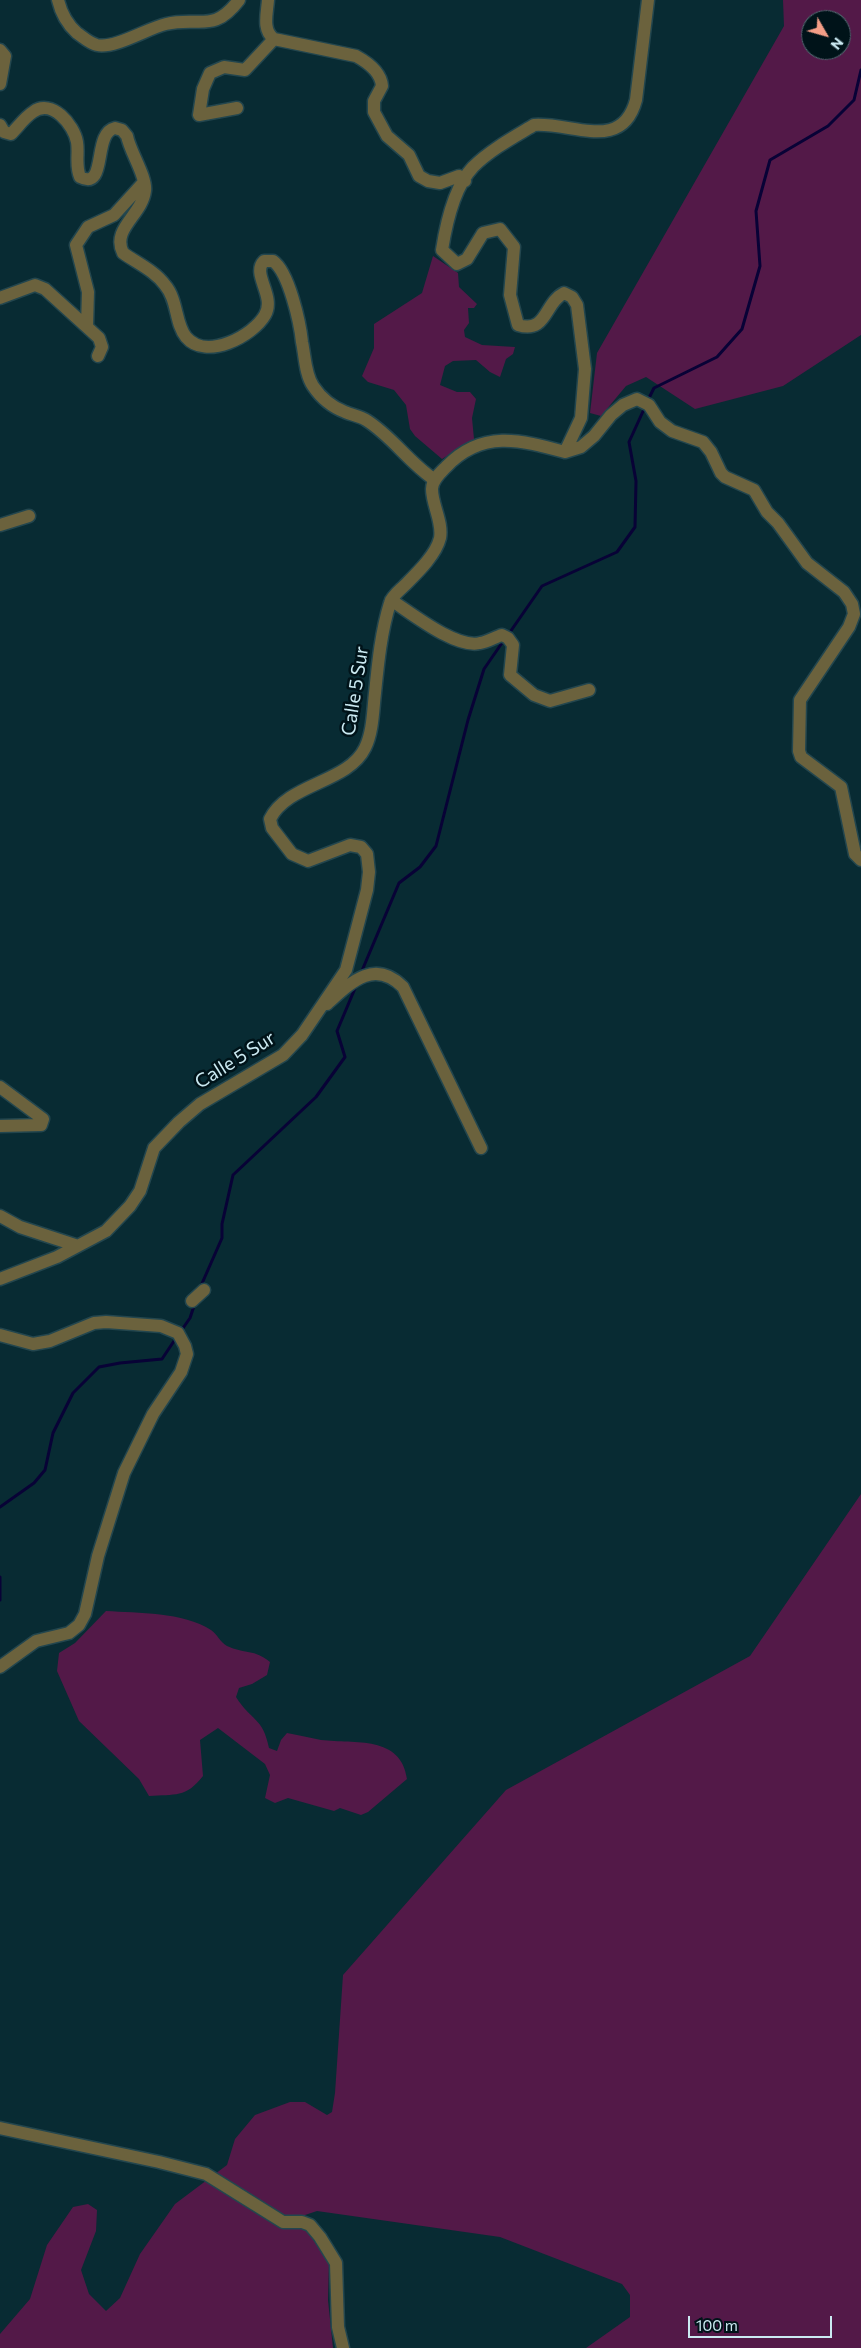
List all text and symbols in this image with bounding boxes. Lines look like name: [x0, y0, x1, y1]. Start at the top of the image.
north arrow: [801, 10, 851, 60]
text: N: [827, 35, 847, 53]
street label: Calle 5 Sur: [337, 645, 373, 737]
street label: Calle 5 Sur: [191, 1026, 279, 1094]
scale bar: [691, 2306, 835, 2338]
text: 100 m: [696, 2316, 738, 2334]

